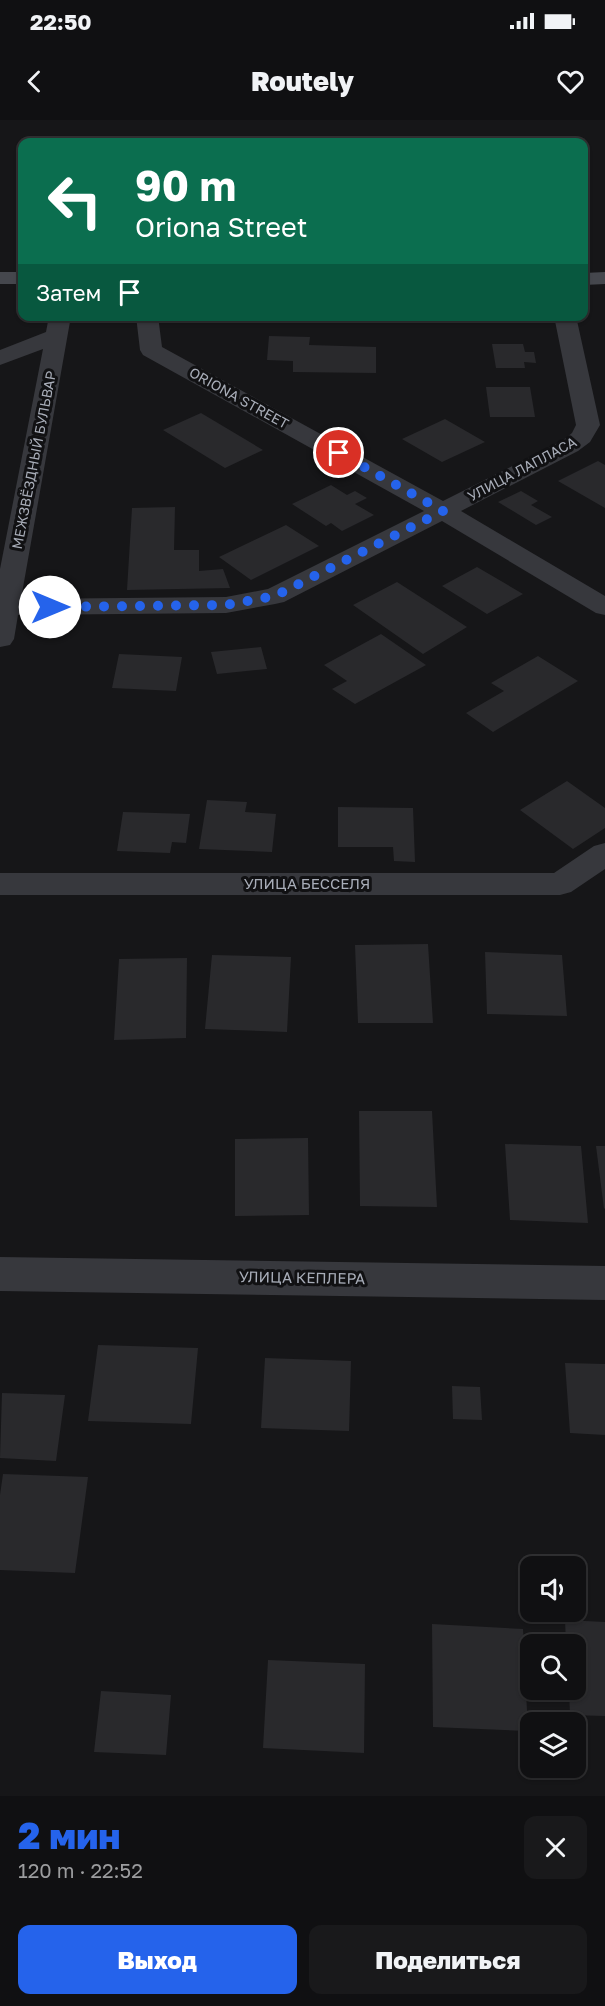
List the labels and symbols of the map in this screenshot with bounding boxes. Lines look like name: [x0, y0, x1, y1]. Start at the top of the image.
street label: ORIONA STREET: [187, 363, 292, 432]
street label: МЕЖЗВЁЗДНЫЙ БУЛЬВАР: [8, 369, 59, 551]
pin: [313, 427, 364, 478]
street label: УЛИЦА ЛАПЛАСА: [464, 432, 580, 504]
position arrow: [18, 575, 82, 639]
street label: УЛИЦА БЕССЕЛЯ: [244, 874, 370, 892]
street label: УЛИЦА КЕПЛЕРА: [239, 1267, 365, 1287]

